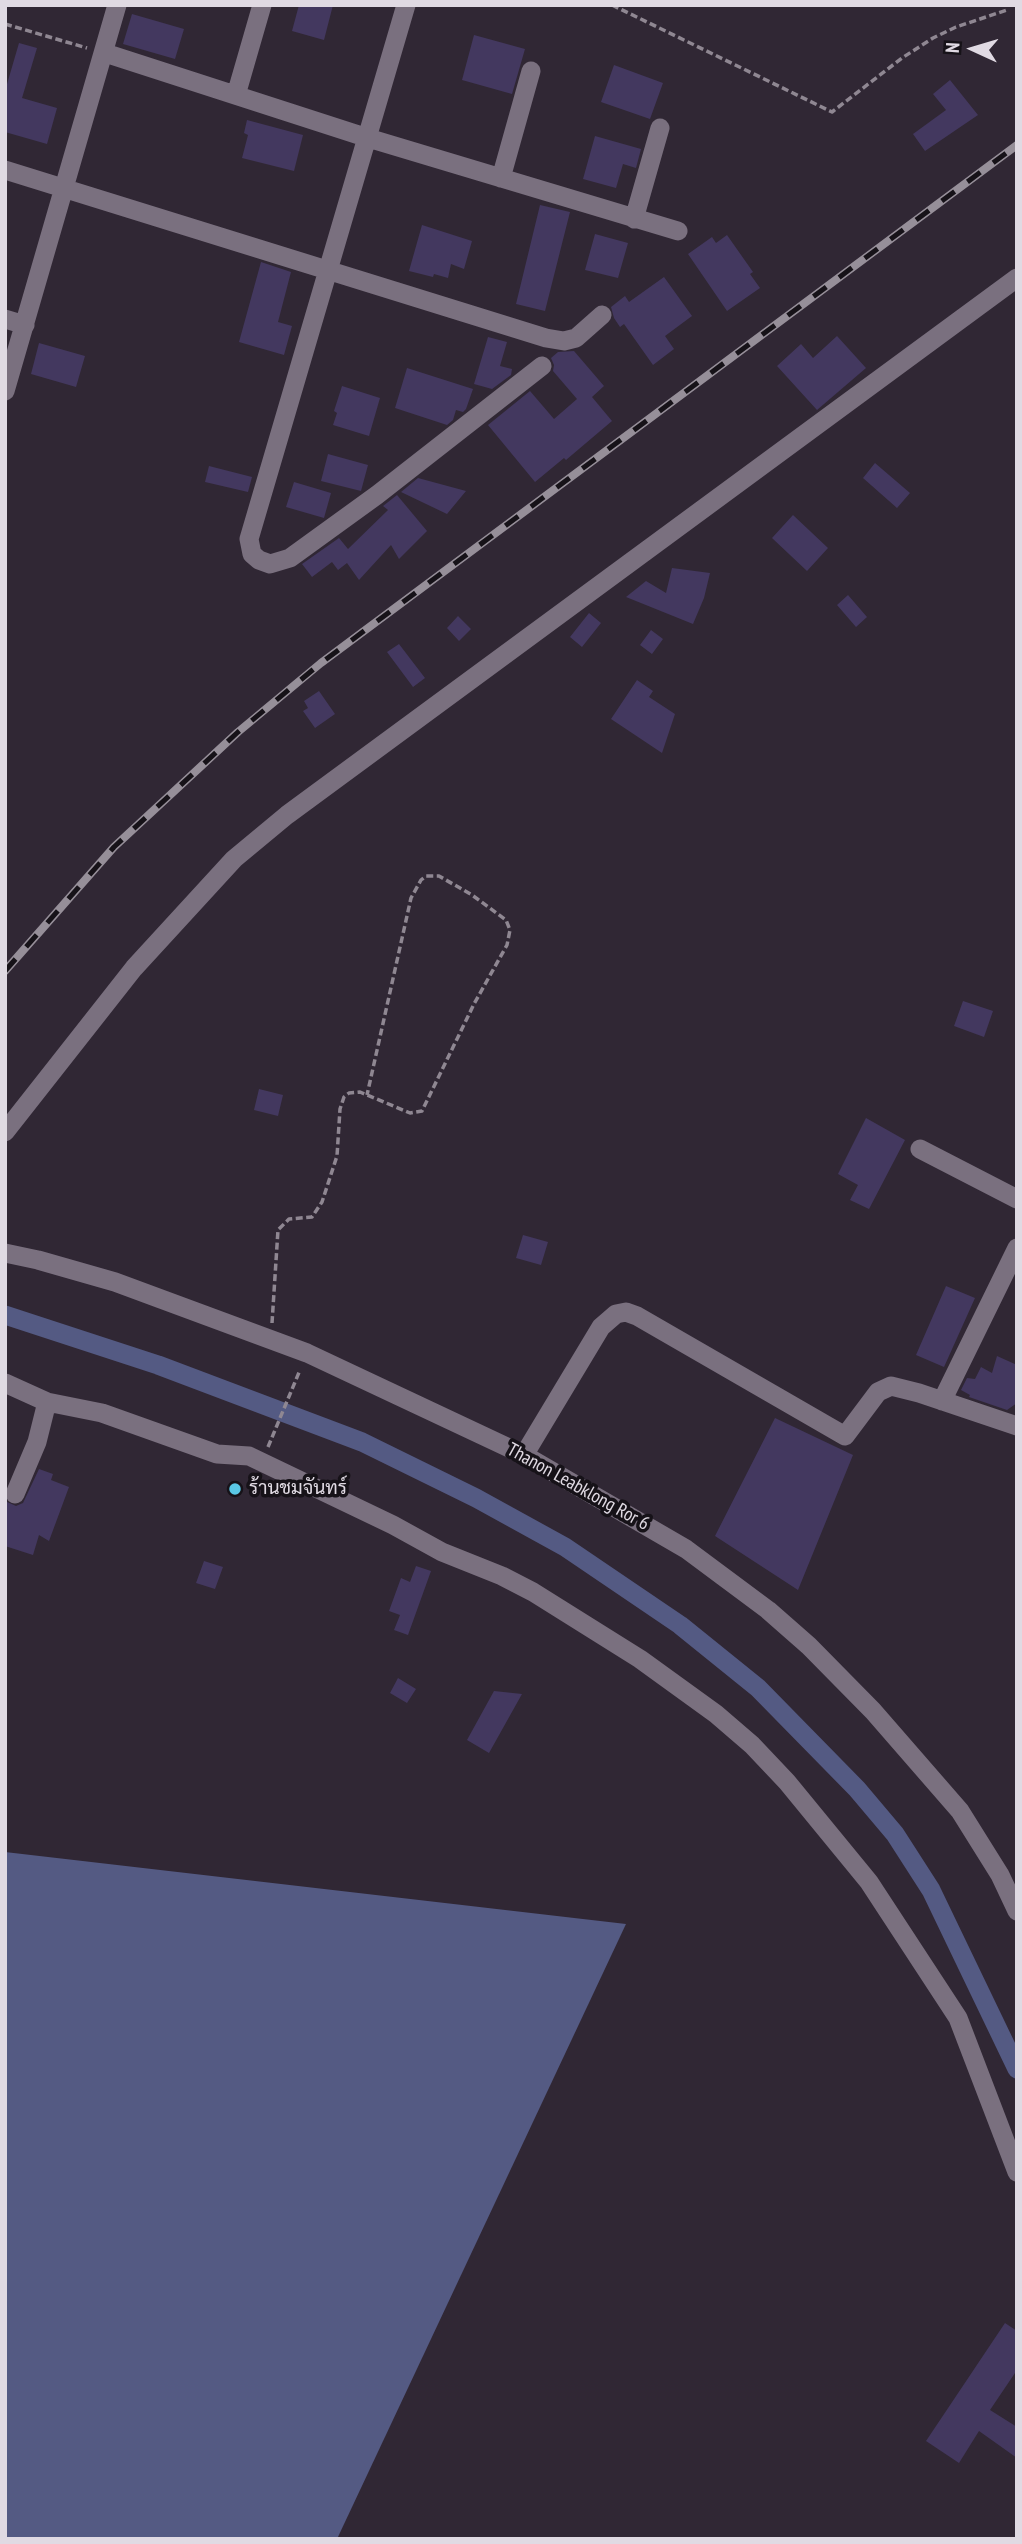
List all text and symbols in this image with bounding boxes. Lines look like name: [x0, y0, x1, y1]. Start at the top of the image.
north arrow: [938, 14, 1008, 84]
text: N: [940, 42, 964, 54]
street label: Thanon Leabklong Ror 6: [503, 1438, 653, 1536]
place label: ร้านชมจันทร์: [249, 1478, 347, 1500]
marker: ร้านชมจันทร์: [227, 1481, 243, 1497]

